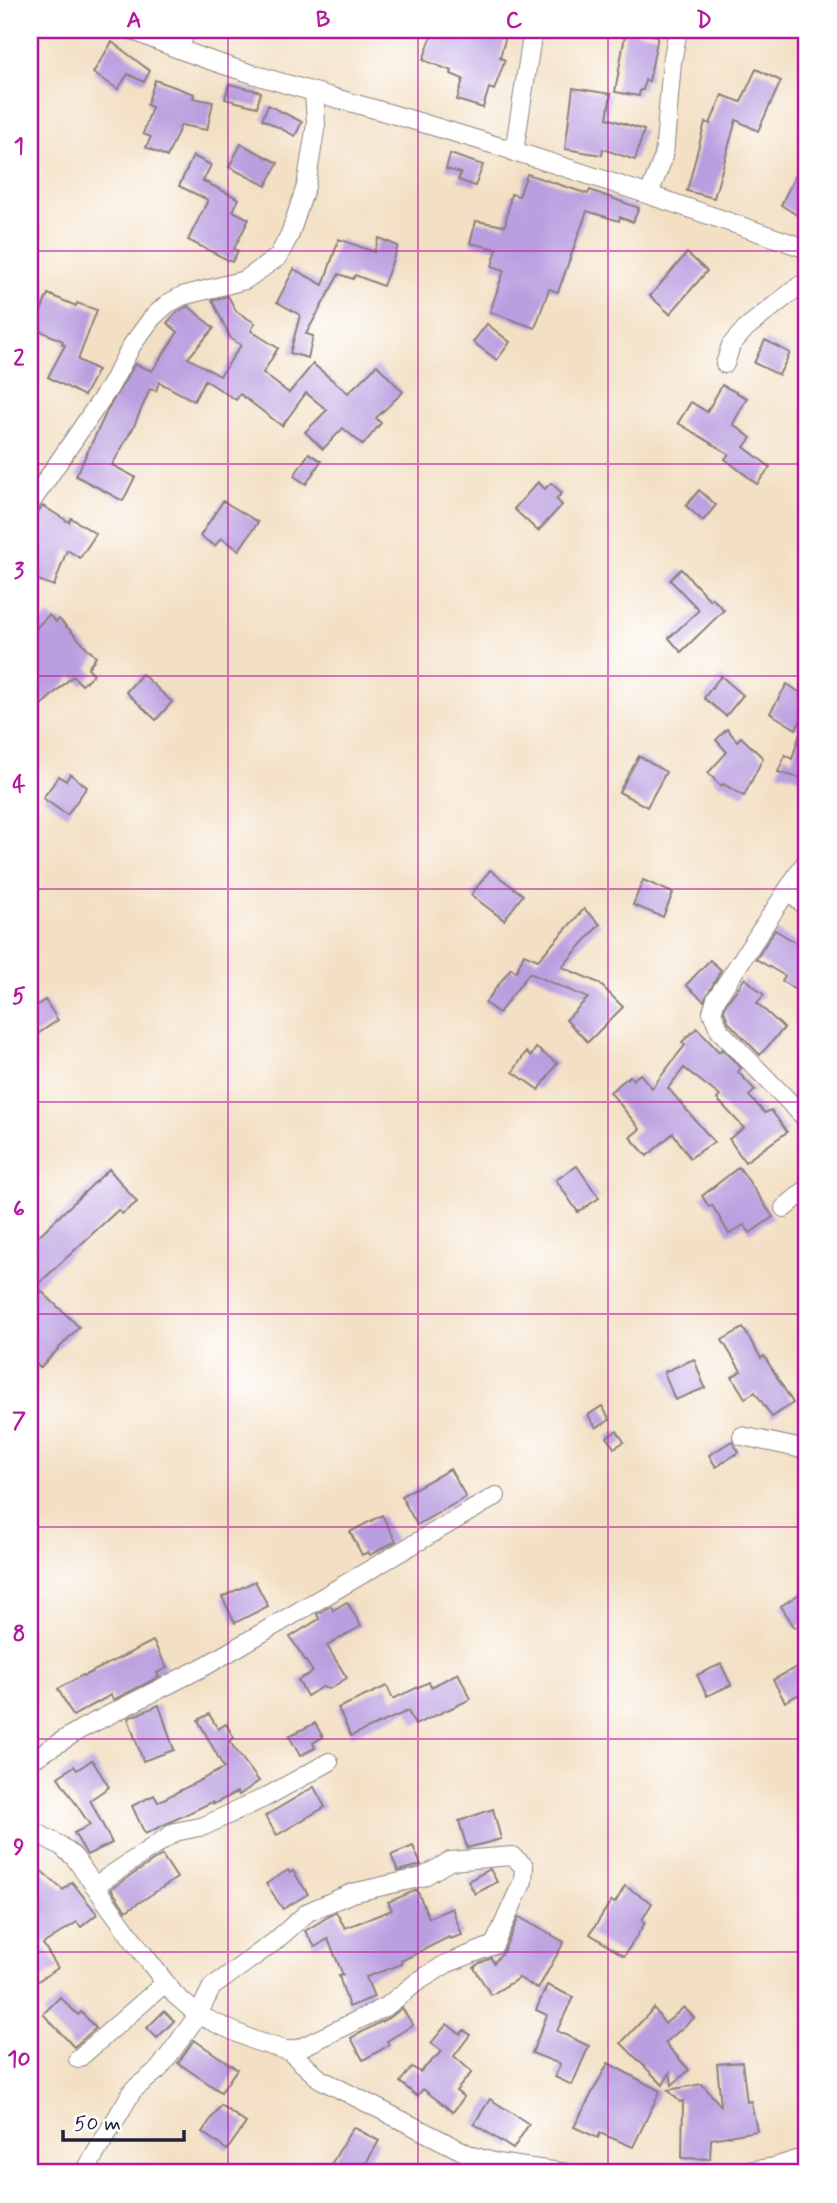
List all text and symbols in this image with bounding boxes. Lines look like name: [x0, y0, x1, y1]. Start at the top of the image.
text: A: [126, 6, 142, 36]
text: B: [316, 6, 331, 36]
text: C: [506, 6, 523, 36]
text: D: [696, 6, 712, 36]
text: 1: [14, 132, 24, 162]
text: 2: [13, 344, 25, 374]
text: 3: [14, 557, 25, 587]
text: 4: [12, 770, 26, 800]
text: 5: [12, 982, 26, 1012]
text: 6: [13, 1195, 25, 1225]
text: 7: [12, 1407, 26, 1437]
text: 8: [13, 1620, 25, 1650]
text: 9: [13, 1833, 25, 1863]
text: 10: [7, 2045, 31, 2075]
scale bar: [63, 2098, 184, 2142]
text: 50 m: [74, 2110, 121, 2138]

